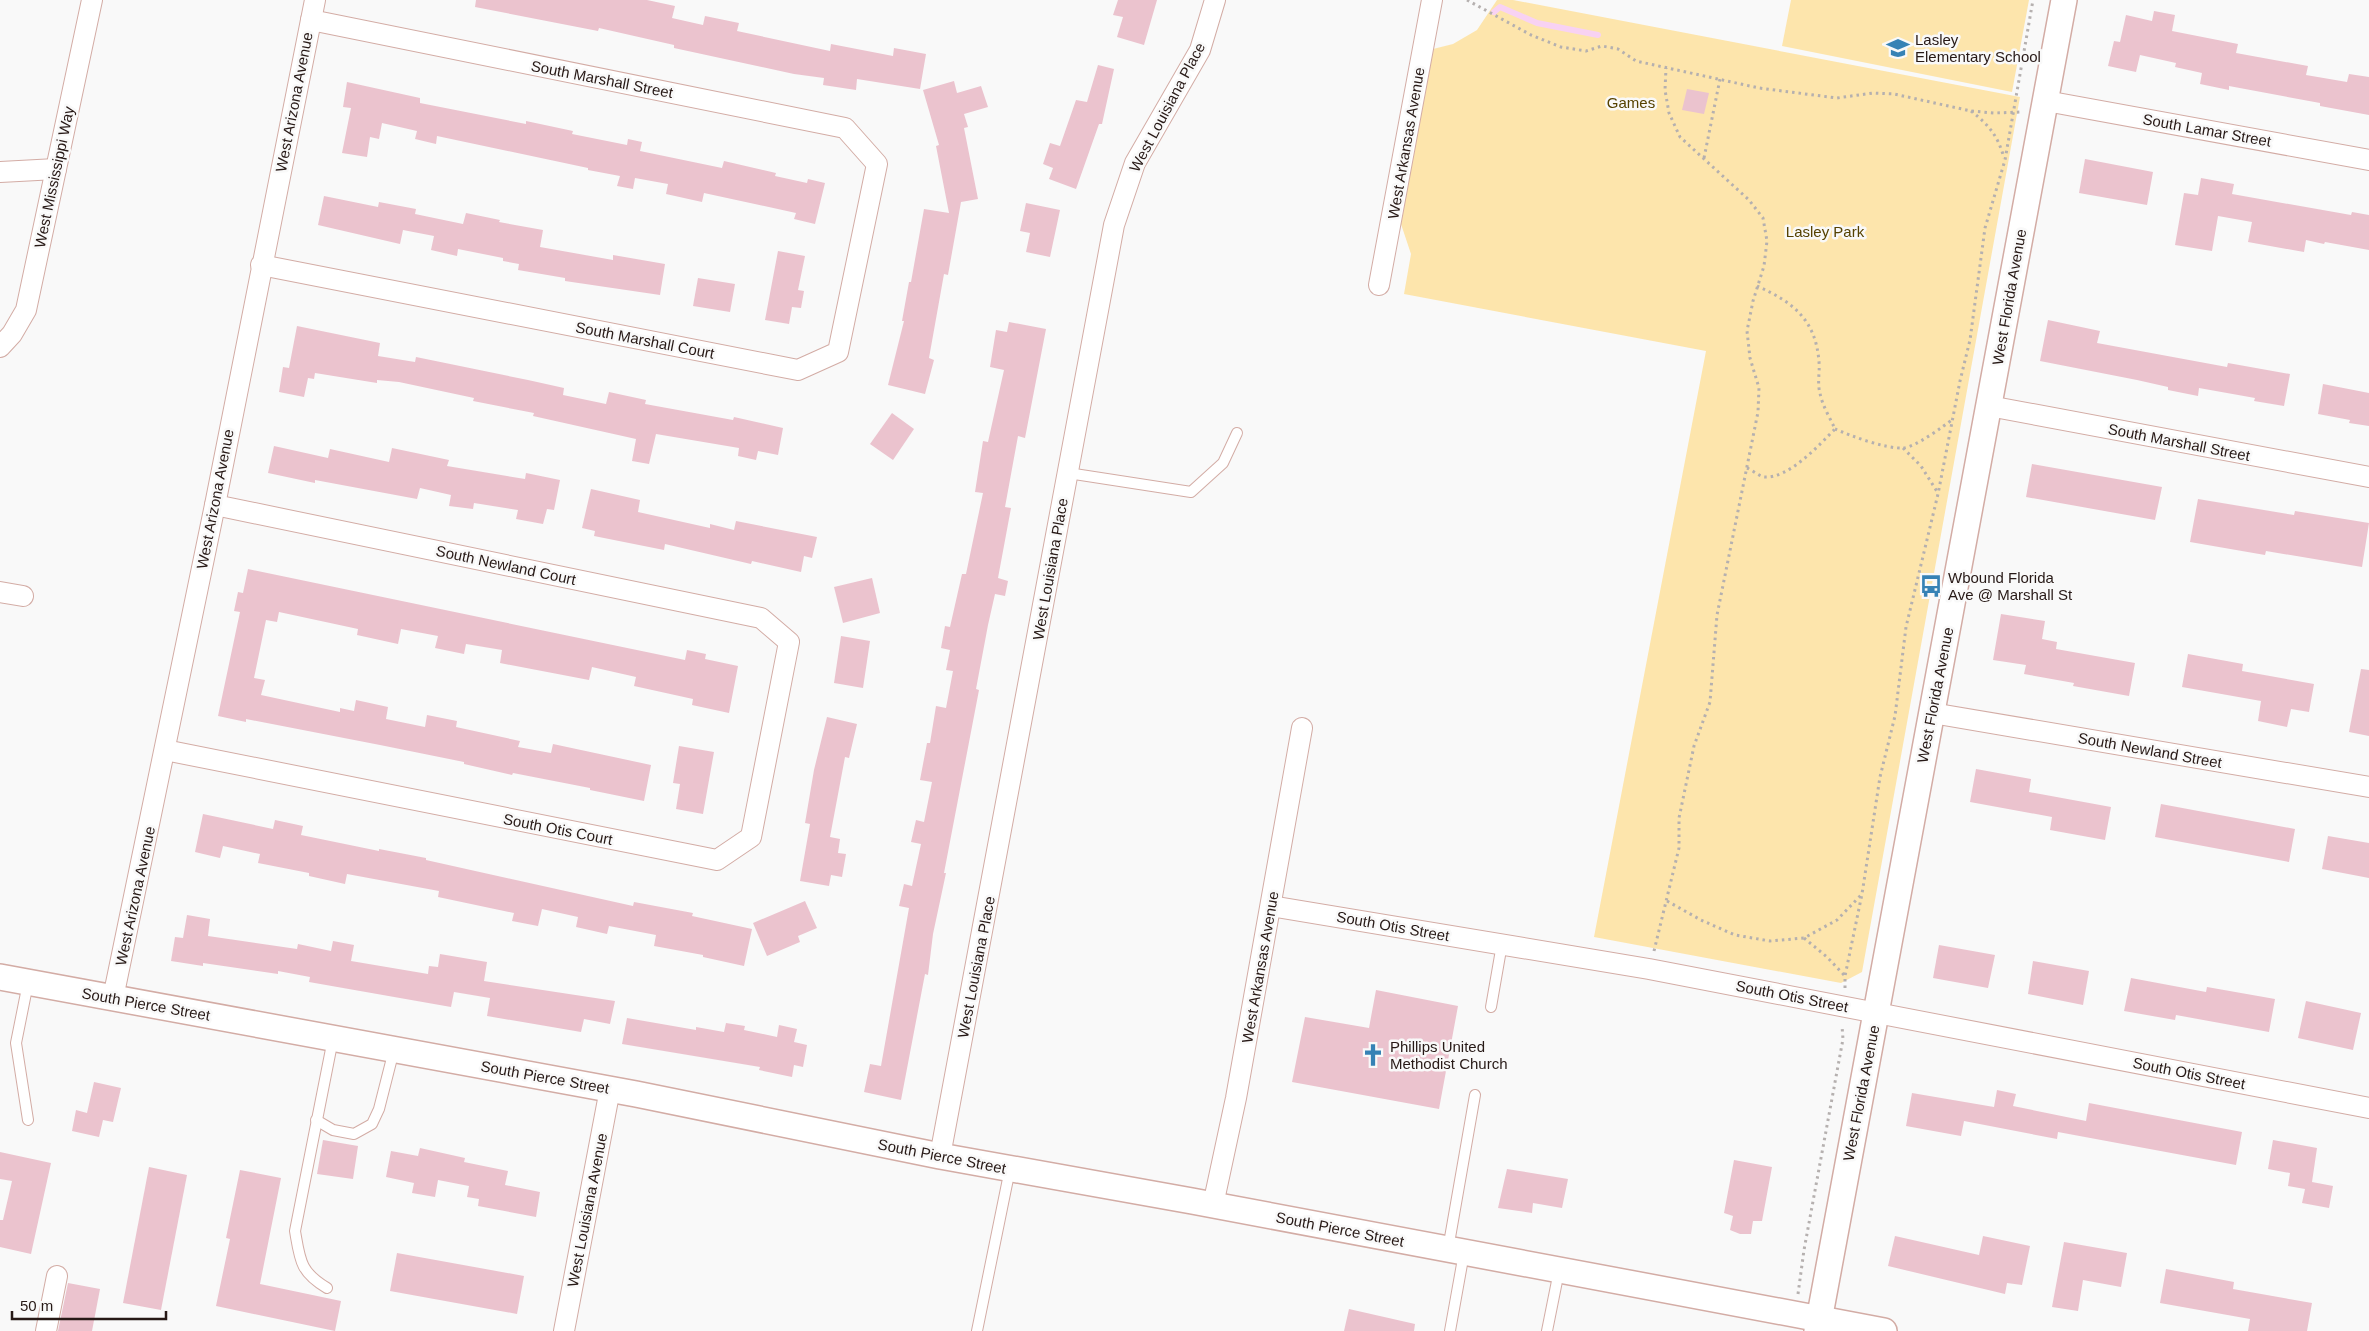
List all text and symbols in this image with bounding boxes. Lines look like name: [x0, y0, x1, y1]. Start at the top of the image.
street label: West Arizona Avenue: [272, 31, 316, 173]
place label: Lasley Elementary School: [1915, 31, 2041, 65]
school or university icon: Lasley Elementary School: [1885, 35, 1911, 61]
street label: West Louisiana Place: [1126, 39, 1208, 175]
street label: South Marshall Street: [530, 57, 675, 101]
street label: West Arkansas Avenue: [1384, 66, 1428, 220]
park label: Games: [1607, 94, 1655, 111]
street label: West Mississippi Way: [31, 104, 77, 249]
street label: South Lamar Street: [2141, 110, 2273, 150]
park label: Lasley Park: [1786, 223, 1865, 240]
street label: West Florida Avenue: [1989, 228, 2029, 366]
street label: South Marshall Court: [574, 318, 717, 362]
street label: South Marshall Street: [2107, 420, 2252, 464]
street label: West Arizona Avenue: [193, 428, 237, 570]
street label: West Louisiana Place: [1029, 497, 1071, 641]
street label: South Newland Court: [434, 542, 578, 588]
place label: Wbound Florida Ave @ Marshall St: [1948, 569, 2073, 603]
bus stop icon: Wbound Florida Ave @ Marshall St: [1918, 573, 1944, 599]
street label: West Florida Avenue: [1914, 626, 1956, 764]
street label: South Newland Street: [2077, 729, 2224, 771]
street label: South Otis Court: [502, 810, 615, 848]
street label: West Arizona Avenue: [112, 825, 158, 967]
street label: West Arkansas Avenue: [1238, 890, 1282, 1044]
street label: West Louisiana Place: [954, 895, 998, 1039]
street label: South Otis Street: [1335, 908, 1452, 944]
street label: South Otis Street: [1734, 977, 1850, 1015]
street label: South Pierce Street: [80, 984, 212, 1024]
street label: West Florida Avenue: [1840, 1024, 1882, 1162]
place label: Phillips United Methodist Church: [1390, 1038, 1508, 1072]
church icon: Phillips United Methodist Church: [1360, 1042, 1386, 1068]
street label: South Otis Street: [2131, 1054, 2247, 1092]
street label: South Pierce Street: [479, 1057, 611, 1097]
street label: West Louisiana Avenue: [564, 1132, 610, 1288]
street label: South Pierce Street: [877, 1135, 1008, 1177]
street label: South Pierce Street: [1275, 1208, 1406, 1250]
scale bar: [12, 1288, 166, 1320]
text: 50 m: [20, 1297, 53, 1314]

